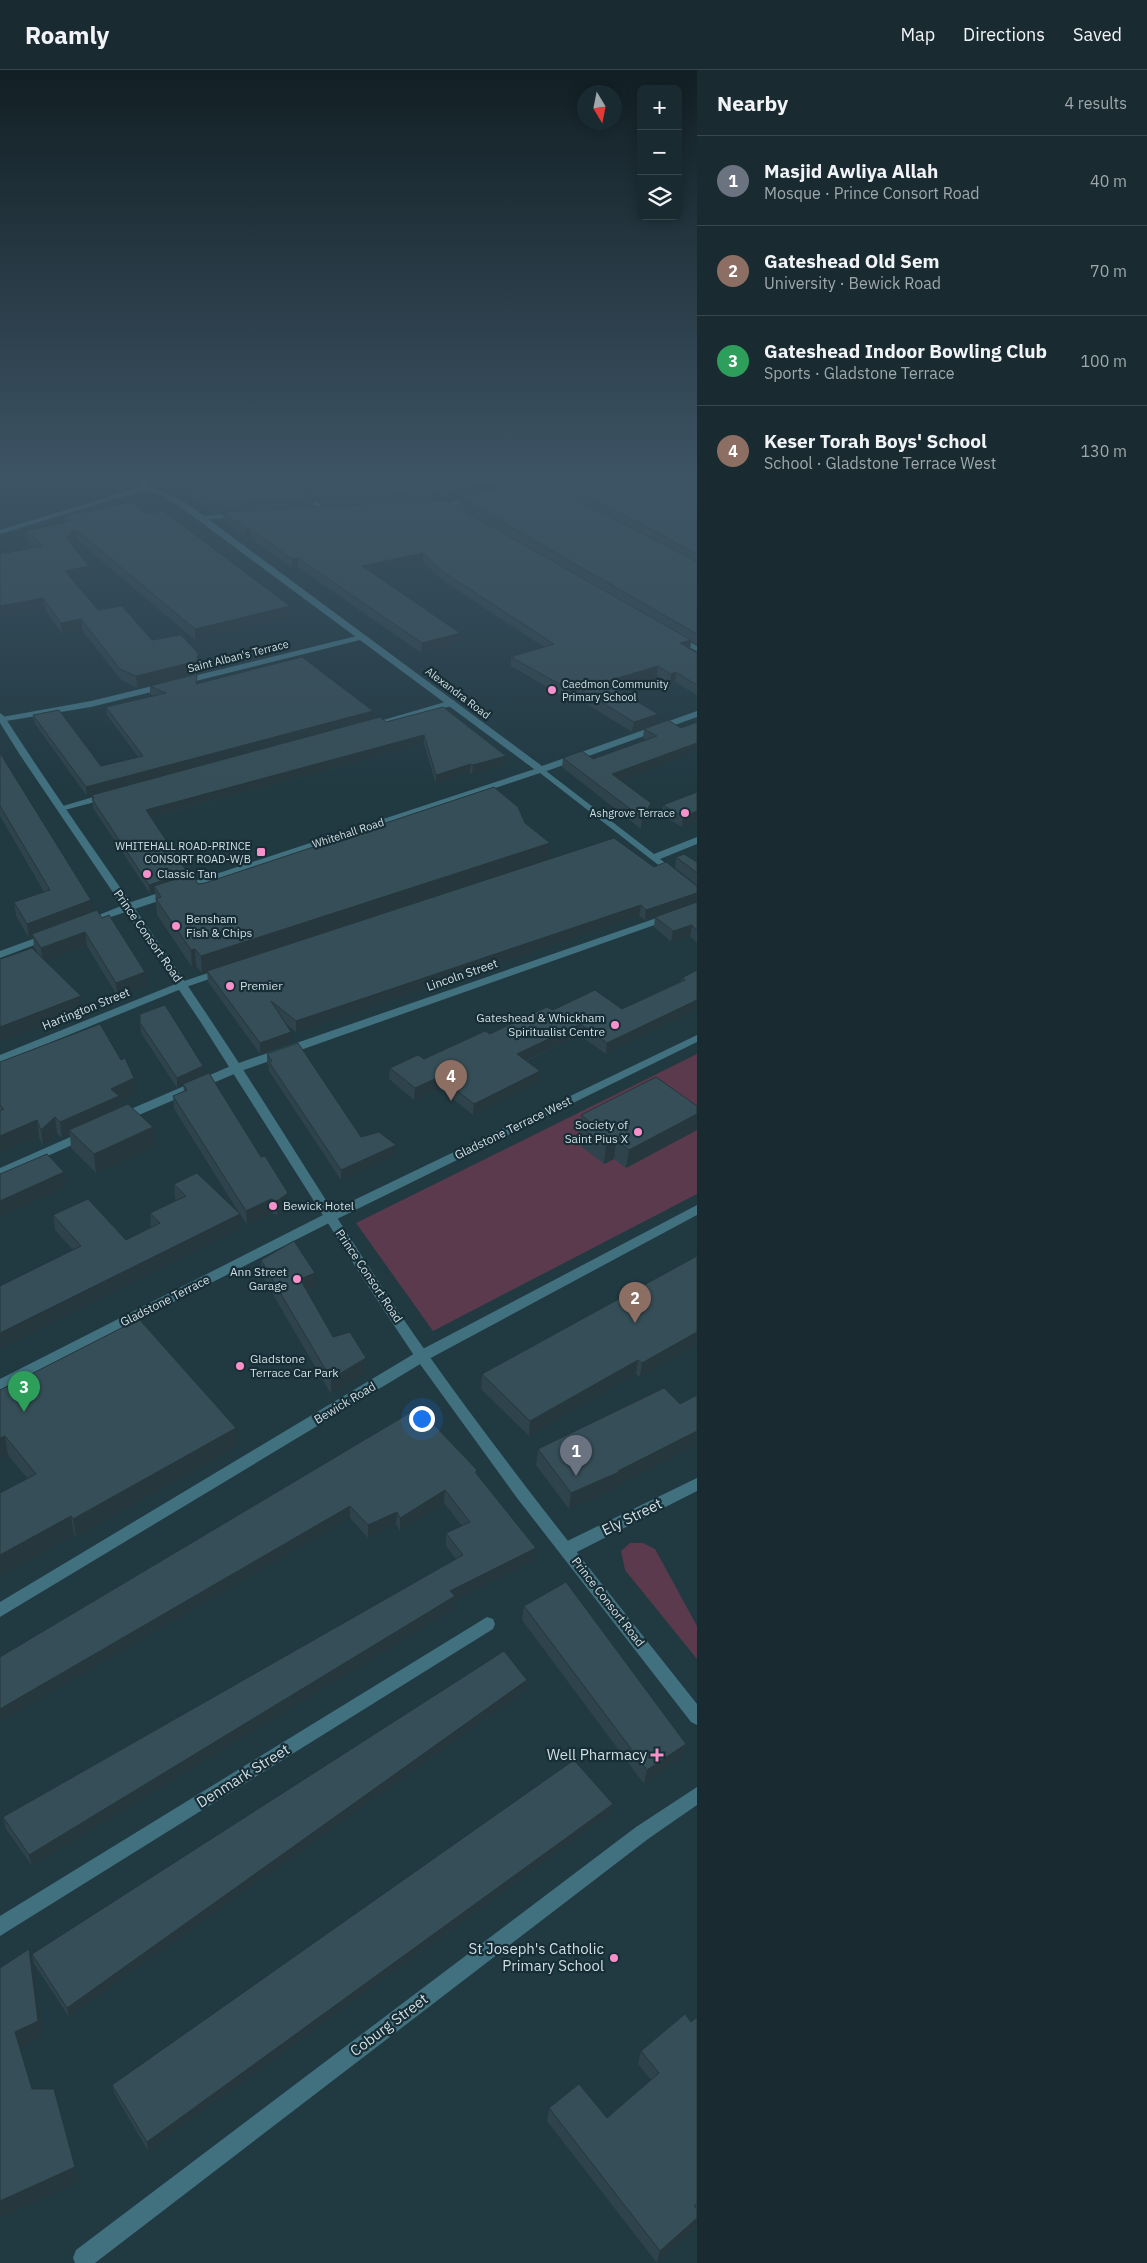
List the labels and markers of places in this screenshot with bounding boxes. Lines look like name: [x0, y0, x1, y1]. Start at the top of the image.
place label: Caedmon Community Primary School: [562, 677, 669, 704]
marker: Caedmon Community Primary School: [546, 684, 558, 696]
place label: Ashgrove Terrace: [589, 806, 675, 820]
marker: Ashgrove Terrace: [679, 807, 691, 819]
place label: WHITEHALL ROAD-PRINCE CONSORT ROAD-W/B: [115, 839, 251, 866]
marker: WHITEHALL ROAD-PRINCE CONSORT ROAD-W/B: [255, 846, 267, 858]
place label: Classic Tan: [157, 866, 217, 881]
marker: Classic Tan: [141, 868, 153, 880]
place label: Bensham Fish & Chips: [186, 911, 253, 940]
marker: Bensham Fish & Chips: [170, 920, 182, 932]
place label: Premier: [240, 978, 283, 993]
marker: Premier: [224, 980, 236, 992]
place label: Gateshead & Whickham Spiritualist Centre: [476, 1010, 605, 1039]
marker: Gateshead & Whickham Spiritualist Centre: [609, 1019, 621, 1031]
pin: 4: [435, 1060, 467, 1101]
place label: Society of Saint Pius X: [565, 1117, 629, 1146]
marker: Society of Saint Pius X: [632, 1126, 644, 1138]
place label: Bewick Hotel: [283, 1198, 354, 1213]
marker: Bewick Hotel: [267, 1200, 279, 1212]
place label: Ann Street Garage: [230, 1264, 287, 1293]
marker: Ann Street Garage: [291, 1273, 303, 1285]
pin: 2: [619, 1282, 651, 1323]
place label: Gladstone Terrace Car Park: [250, 1351, 339, 1380]
marker: Gladstone Terrace Car Park: [234, 1360, 246, 1372]
pin: 3: [8, 1371, 40, 1412]
pin: 1: [560, 1435, 592, 1476]
place label: Well Pharmacy: [547, 1745, 648, 1764]
marker: Well Pharmacy: [651, 1749, 663, 1761]
place label: St Joseph's Catholic Primary School: [469, 1939, 604, 1975]
marker: St Joseph's Catholic Primary School: [608, 1952, 620, 1964]

